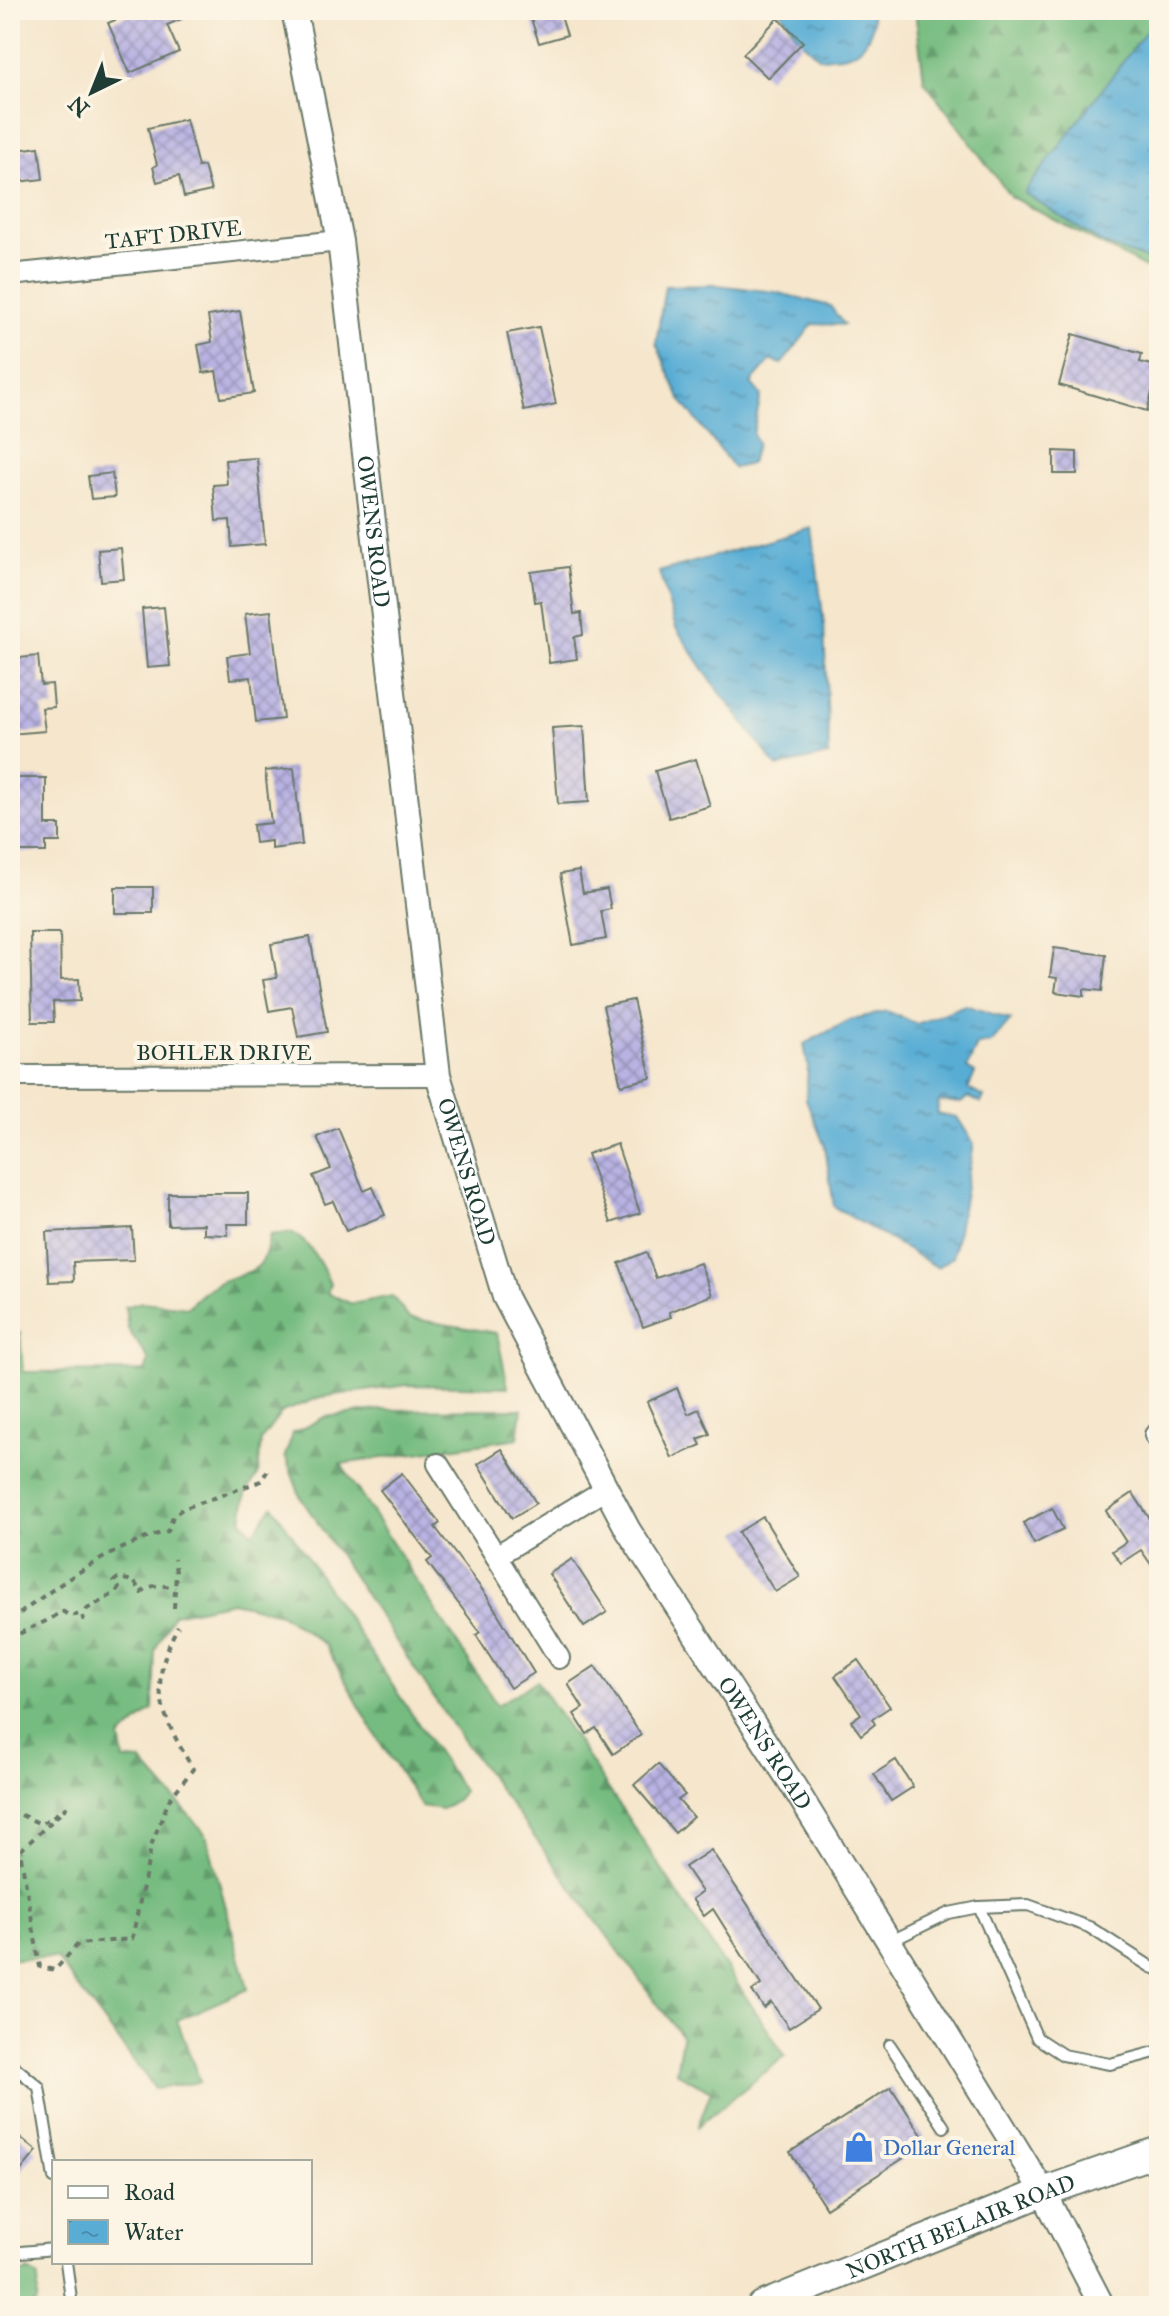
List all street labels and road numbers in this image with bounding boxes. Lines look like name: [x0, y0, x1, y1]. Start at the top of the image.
street label: TAFT DRIVE: [104, 214, 243, 255]
street label: OWENS ROAD: [351, 454, 396, 609]
street label: BOHLER DRIVE: [136, 1039, 312, 1066]
street label: OWENS ROAD: [432, 1095, 502, 1249]
street label: OWENS ROAD: [712, 1672, 818, 1815]
street label: NORTH BELAIR ROAD: [842, 2169, 1079, 2284]

